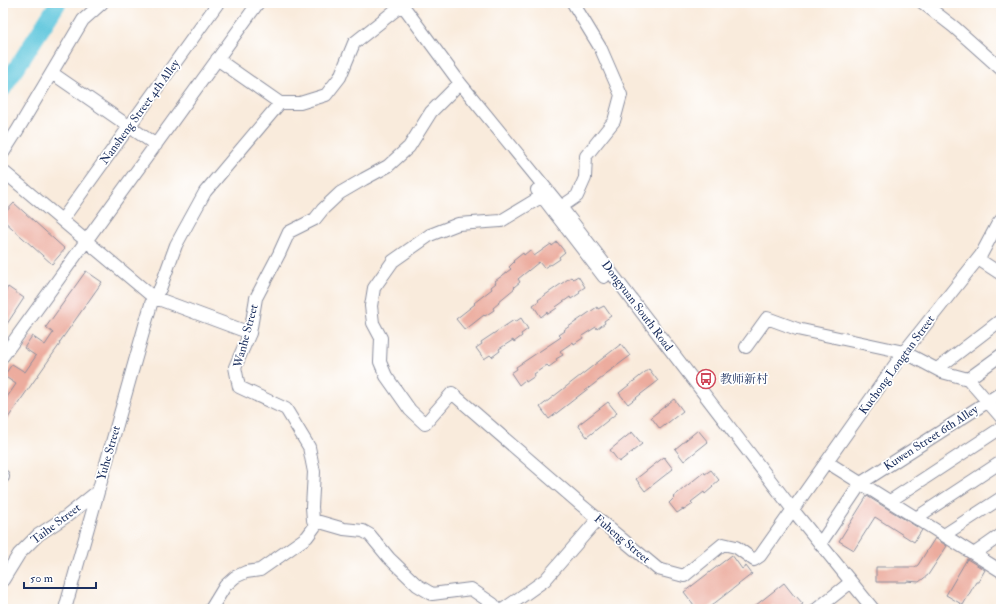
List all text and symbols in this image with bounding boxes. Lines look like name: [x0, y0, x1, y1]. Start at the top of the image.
street label: Nansheng Street 4th Alley: [97, 56, 184, 167]
street label: Dongyuan South Road: [598, 258, 676, 354]
street label: Wanhe Street: [230, 303, 262, 370]
street label: Kuchong Longtan Street: [856, 312, 938, 418]
bus stop icon: 教师新村: [695, 368, 717, 390]
place label: 教师新村: [720, 372, 768, 387]
street label: Kuwen Street 6th Alley: [881, 401, 982, 474]
street label: Yuhe Street: [94, 424, 124, 482]
street label: Taihe Street: [28, 500, 84, 548]
street label: Fuheng Street: [591, 511, 653, 567]
scale bar: [24, 564, 96, 590]
text: 50 m: [30, 571, 54, 586]

